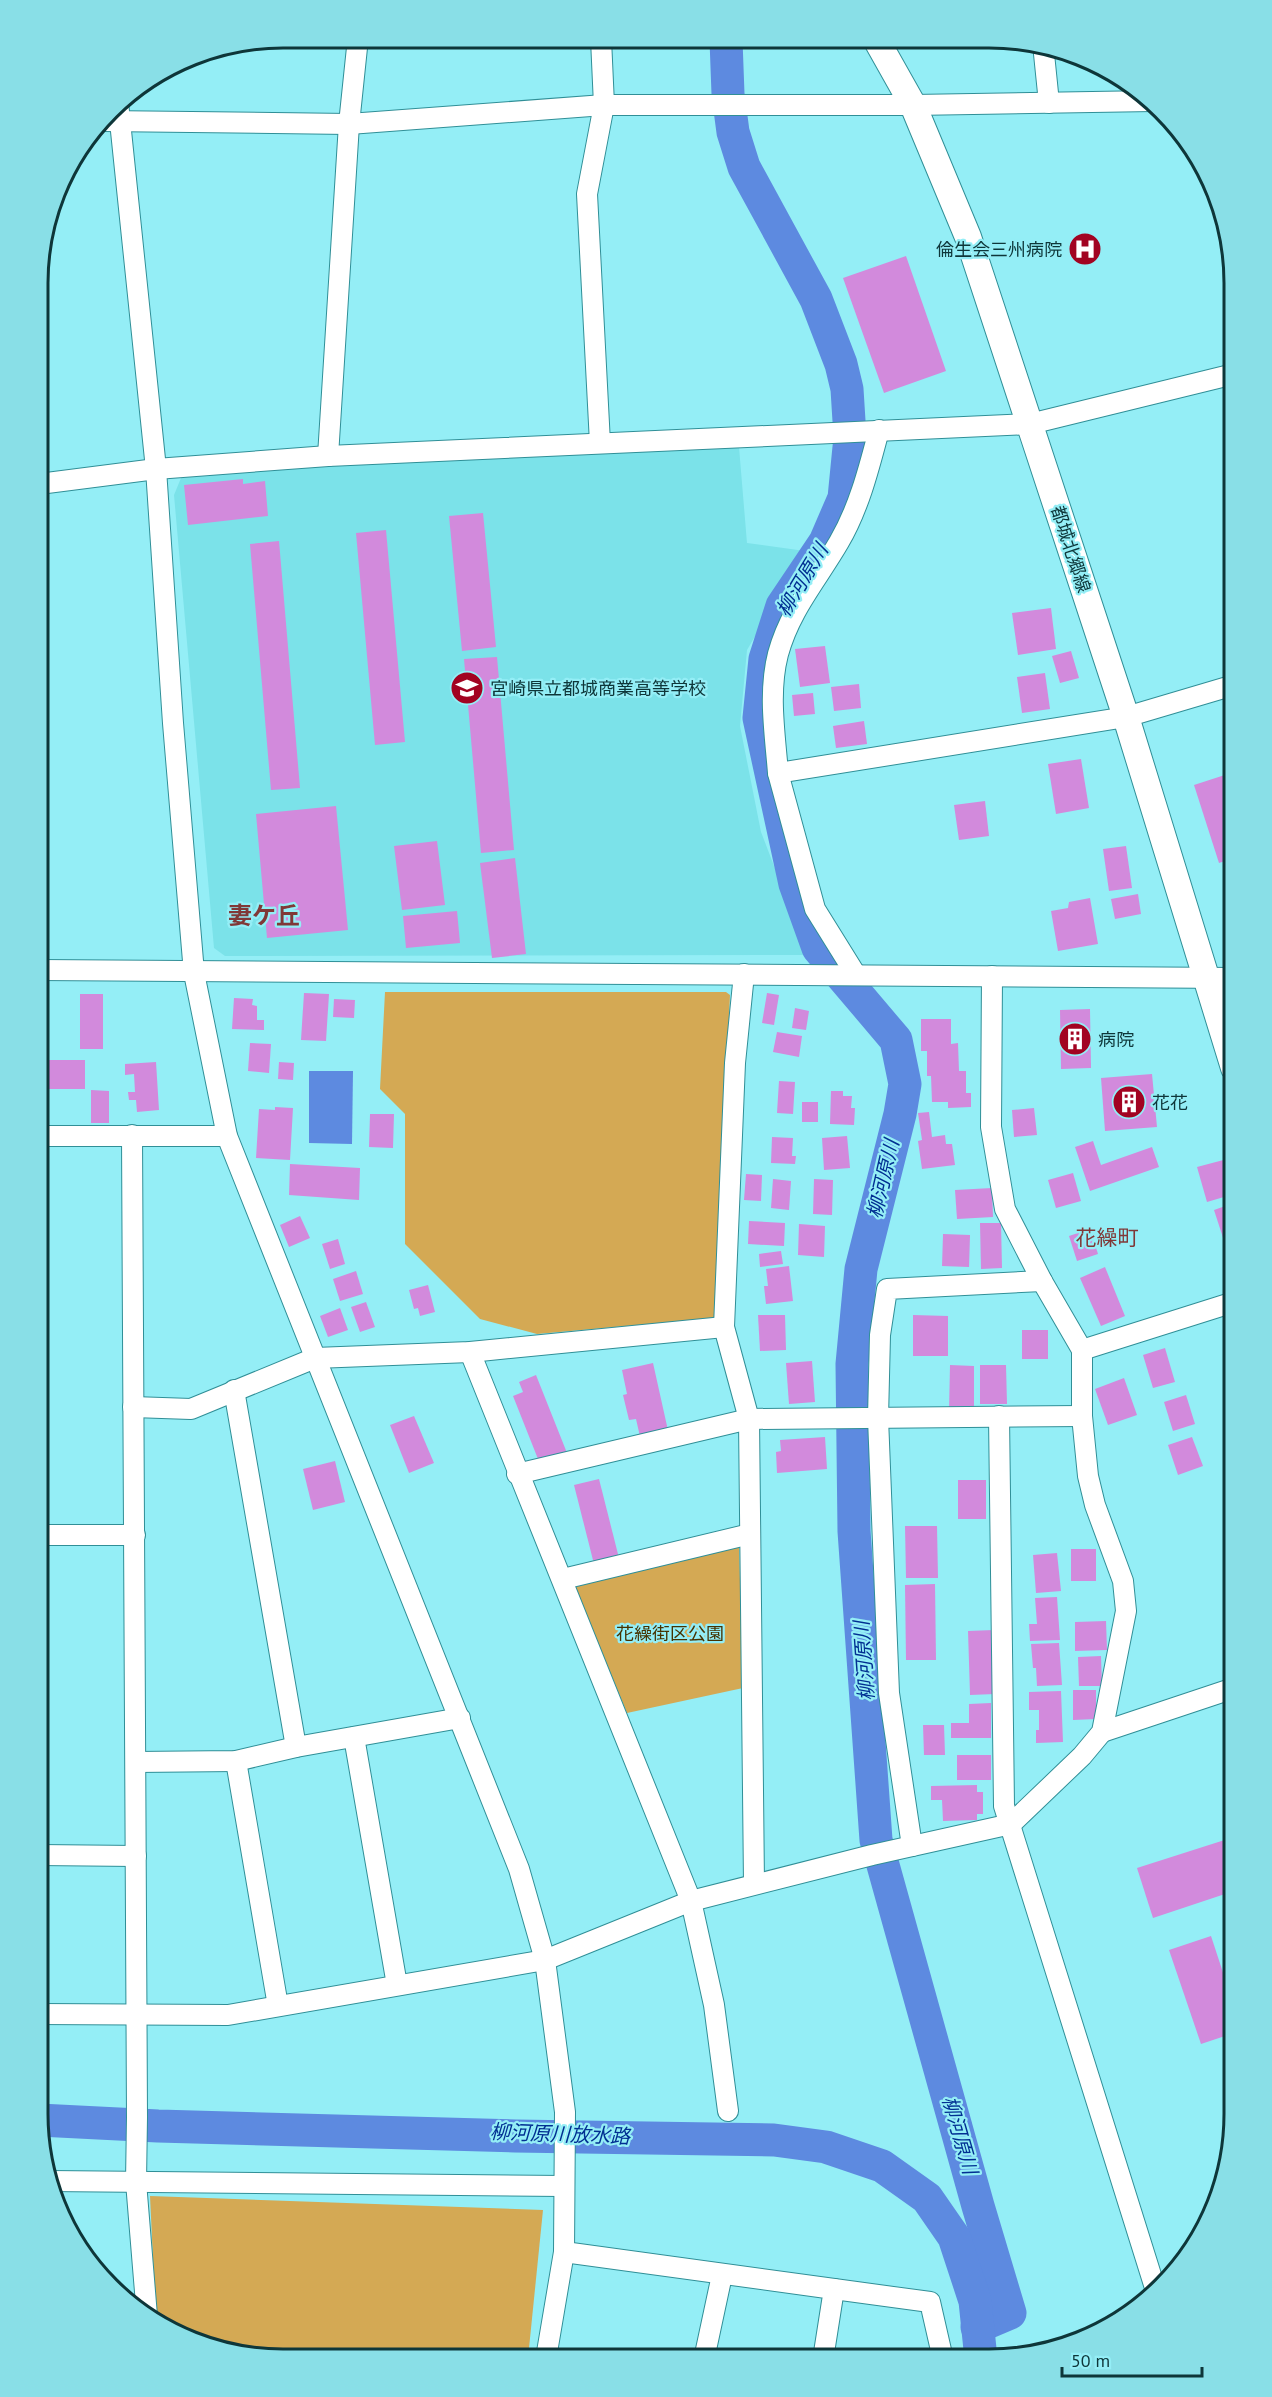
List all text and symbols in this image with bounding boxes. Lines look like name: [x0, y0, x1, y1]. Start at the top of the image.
hospital icon: 倫生会三州病院: [1067, 231, 1103, 267]
place label: 倫生会三州病院: [936, 238, 1062, 261]
street label: 都城北郷線: [1046, 503, 1096, 595]
water label: 柳河原川: [770, 537, 835, 621]
school or university icon: 宮崎県立都城商業高等学校: [449, 670, 485, 706]
place label: 宮崎県立都城商業高等学校: [490, 677, 706, 700]
district label: 妻ケ丘: [228, 900, 300, 931]
building icon: 病院: [1057, 1021, 1093, 1057]
place label: 病院: [1098, 1028, 1134, 1051]
building icon: 花花: [1111, 1084, 1147, 1120]
place label: 花花: [1152, 1091, 1188, 1114]
water label: 柳河原川: [861, 1135, 905, 1221]
district label: 花繰町: [1076, 1224, 1139, 1251]
water label: 柳河原川: [848, 1618, 880, 1702]
park label: 花繰街区公園: [616, 1622, 724, 1645]
water label: 柳河原川: [936, 2093, 984, 2179]
water label: 柳河原川放水路: [490, 2119, 632, 2150]
scale bar: [1062, 2340, 1202, 2378]
text: 50 m: [1071, 2349, 1110, 2372]

